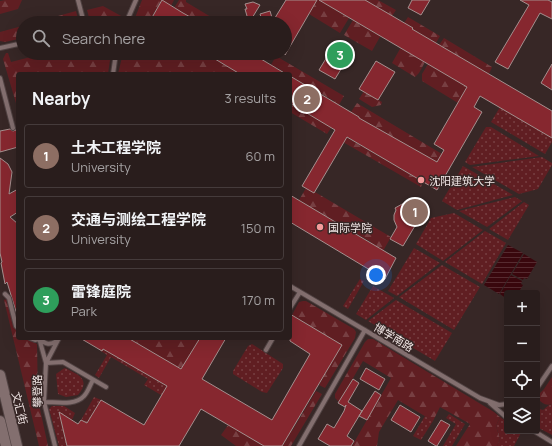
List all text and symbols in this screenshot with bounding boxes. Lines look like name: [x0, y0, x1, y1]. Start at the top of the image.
search box: [16, 16, 292, 60]
icon: search: [30, 27, 52, 49]
text: Search here: [62, 28, 145, 49]
pin: 3: [327, 40, 353, 70]
pin: 2: [294, 84, 320, 114]
text: Nearby: [32, 87, 90, 110]
text: 3 results: [224, 89, 276, 107]
text: 土木工程学院: [71, 137, 161, 158]
text: 1: [43, 147, 49, 165]
text: 60 m: [245, 147, 275, 165]
text: University: [71, 158, 131, 176]
place label: 沈阳建筑大学: [429, 173, 495, 188]
marker: 沈阳建筑大学: [416, 175, 426, 185]
pin: 1: [402, 197, 428, 227]
text: 交通与测绘工程学院: [71, 209, 206, 230]
text: 2: [42, 219, 50, 237]
text: 150 m: [241, 219, 275, 237]
place label: 国际学院: [328, 220, 372, 235]
marker: 国际学院: [315, 222, 325, 232]
text: University: [71, 230, 131, 248]
your location: [366, 265, 386, 285]
text: 雷锋庭院: [71, 281, 131, 302]
map controls: [504, 290, 540, 434]
button: +: [504, 290, 540, 326]
text: 3: [42, 291, 50, 309]
text: 170 m: [242, 291, 275, 309]
text: Park: [71, 302, 97, 320]
street label: 博学南路: [371, 319, 417, 355]
button: −: [504, 326, 540, 362]
button: locate: [504, 362, 540, 398]
street label: 攀登路: [29, 374, 45, 408]
street label: 文汇街: [9, 390, 31, 426]
button: layers: [504, 398, 540, 434]

